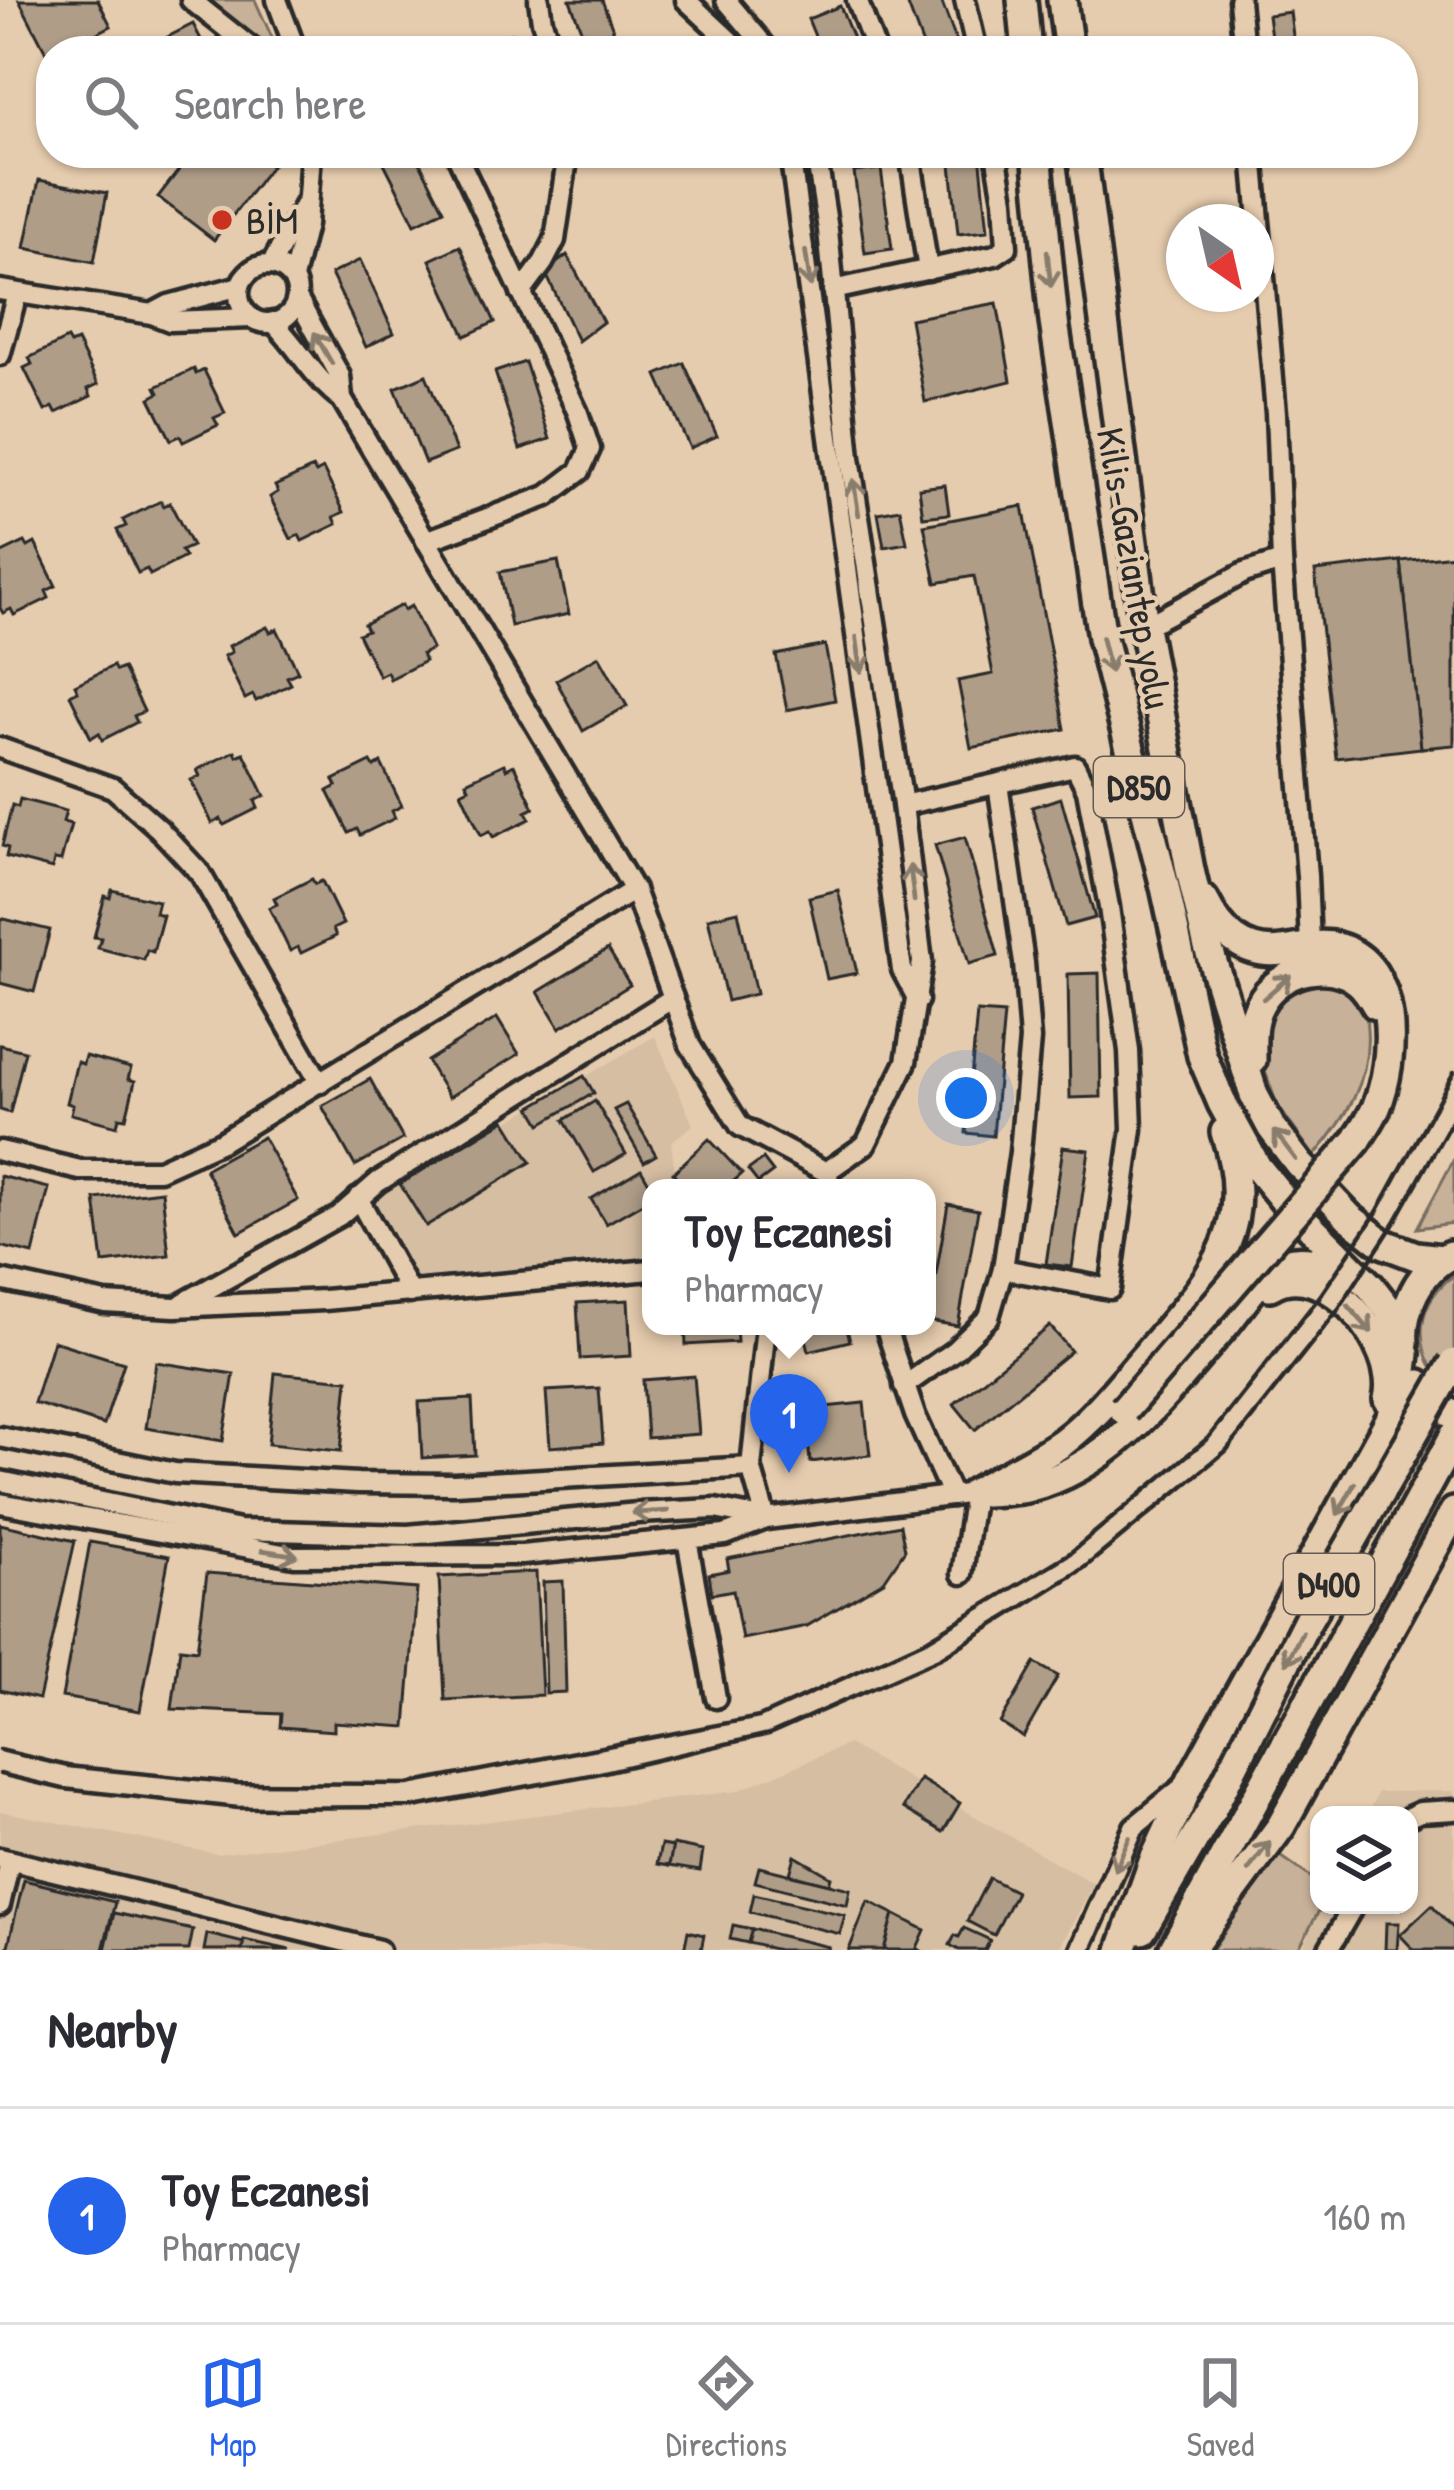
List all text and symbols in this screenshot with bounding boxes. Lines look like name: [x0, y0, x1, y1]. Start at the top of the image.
search box: [36, 36, 1418, 168]
icon: search: [78, 69, 144, 135]
text: Search here: [174, 72, 366, 133]
place label: BİM: [246, 193, 298, 246]
north arrow: [1166, 204, 1274, 312]
marker: BİM: [209, 207, 235, 233]
one-way arrow: [797, 248, 820, 287]
one-way arrow: [1038, 249, 1060, 288]
one-way arrow: [311, 331, 335, 365]
street label: Kilis-Gaziantep yolu: [1085, 423, 1186, 712]
one-way arrow: [844, 479, 867, 518]
one-way arrow: [848, 635, 871, 674]
one-way arrow: [1096, 635, 1118, 673]
road number: D850: [1094, 757, 1184, 817]
one-way arrow: [901, 864, 923, 903]
one-way arrow: [1262, 974, 1292, 1001]
your location: [936, 1068, 996, 1128]
one-way arrow: [1272, 1129, 1298, 1162]
popup: [642, 1179, 936, 1335]
text: Toy Eczanesi: [685, 1200, 893, 1261]
text: Pharmacy: [685, 1261, 824, 1314]
one-way arrow: [1345, 1303, 1373, 1333]
pin: 1: [750, 1374, 828, 1473]
one-way arrow: [1334, 1481, 1357, 1516]
one-way arrow: [631, 1501, 670, 1524]
one-way arrow: [260, 1542, 299, 1565]
road number: D400: [1284, 1554, 1374, 1614]
one-way arrow: [1281, 1629, 1304, 1665]
map controls: [1310, 1806, 1418, 1914]
button: layers: [1310, 1806, 1418, 1914]
one-way arrow: [1110, 1836, 1132, 1872]
one-way arrow: [1246, 1840, 1272, 1873]
text: Nearby: [48, 1994, 178, 2063]
text: Toy Eczanesi: [162, 2159, 371, 2220]
text: 1: [80, 2189, 94, 2242]
text: 160 m: [1323, 2189, 1406, 2242]
text: Pharmacy: [162, 2220, 301, 2273]
tab: Map: [200, 2350, 266, 2466]
tab: Directions: [666, 2350, 787, 2466]
tab: Saved: [1187, 2350, 1254, 2466]

